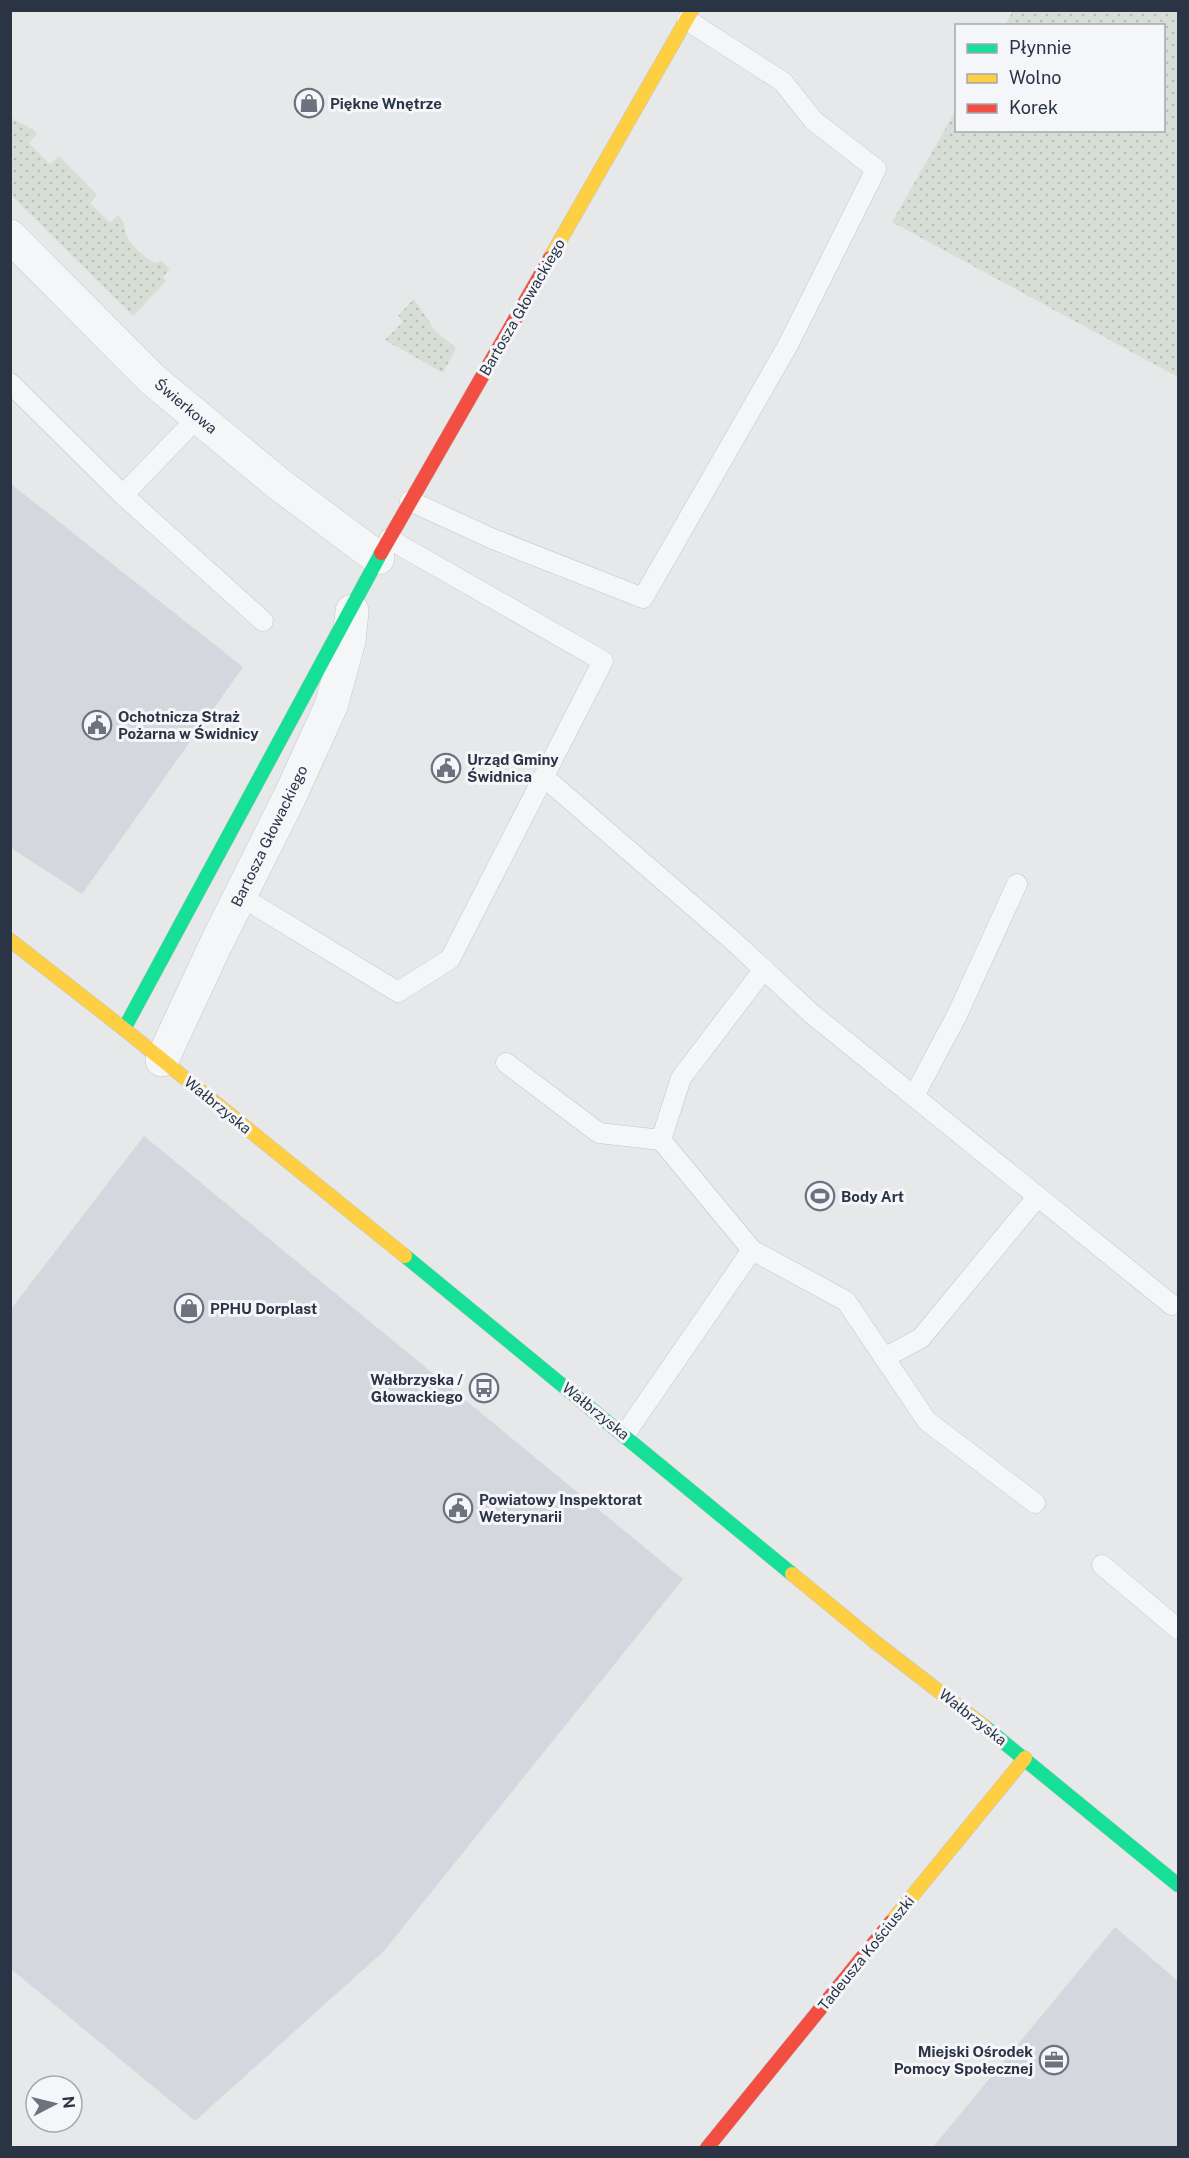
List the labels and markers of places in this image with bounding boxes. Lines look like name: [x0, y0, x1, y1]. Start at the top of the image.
shop icon: Piękne Wnętrze: [293, 87, 325, 119]
place label: Piękne Wnętrze: [330, 95, 442, 112]
place label: Ochotnicza Straż Pożarna w Świdnicy: [118, 708, 259, 742]
public building icon: Ochotnicza Straż Pożarna w Świdnicy: [81, 709, 113, 741]
place label: Urząd Gminy Świdnica: [467, 751, 559, 785]
public building icon: Urząd Gminy Świdnica: [430, 752, 462, 784]
sports icon: Body Art: [804, 1180, 836, 1212]
place label: Body Art: [841, 1188, 904, 1205]
shop icon: PPHU Dorplast: [173, 1292, 205, 1324]
place label: PPHU Dorplast: [210, 1300, 317, 1317]
place label: Wałbrzyska / Głowackiego: [370, 1371, 463, 1405]
bus stop icon: Wałbrzyska / Głowackiego: [468, 1372, 500, 1404]
place label: Powiatowy Inspektorat Weterynarii: [479, 1491, 642, 1525]
public building icon: Powiatowy Inspektorat Weterynarii: [442, 1492, 474, 1524]
place label: Miejski Ośrodek Pomocy Społecznej: [894, 2043, 1033, 2077]
office icon: Miejski Ośrodek Pomocy Społecznej: [1038, 2044, 1070, 2076]

